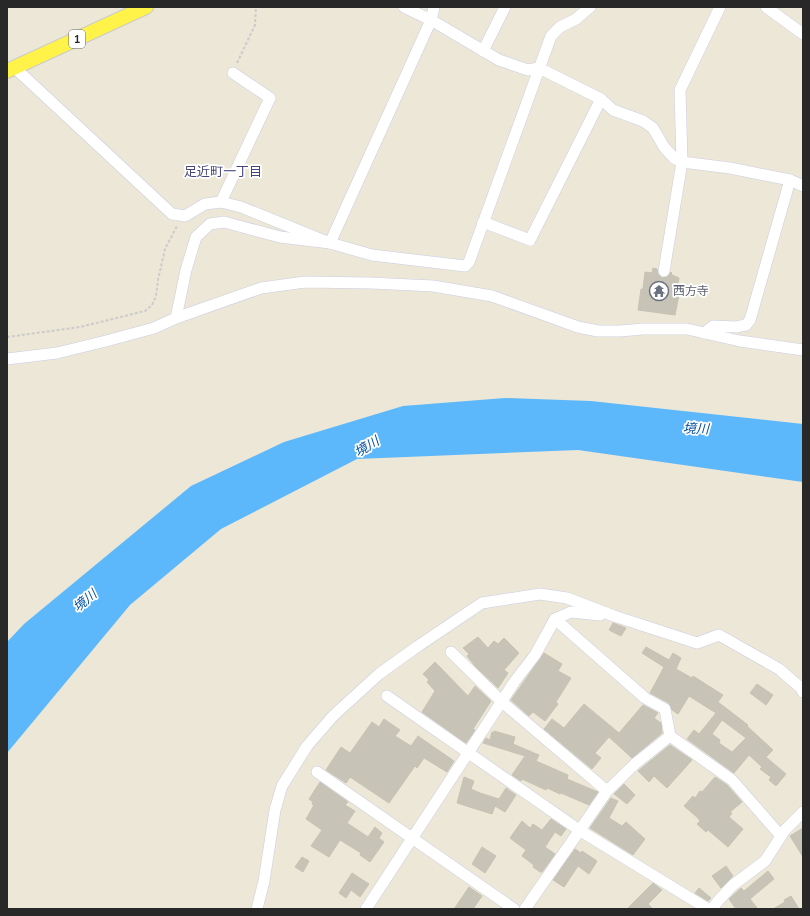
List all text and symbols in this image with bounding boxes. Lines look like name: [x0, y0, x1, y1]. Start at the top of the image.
road number: 1: [69, 30, 85, 48]
district label: 足近町一丁目: [184, 163, 262, 181]
temple icon: 西方寺: [648, 280, 670, 302]
place label: 西方寺: [673, 283, 709, 299]
water label: 境川: [683, 420, 711, 439]
water label: 境川: [351, 431, 384, 462]
water label: 境川: [69, 585, 102, 616]

